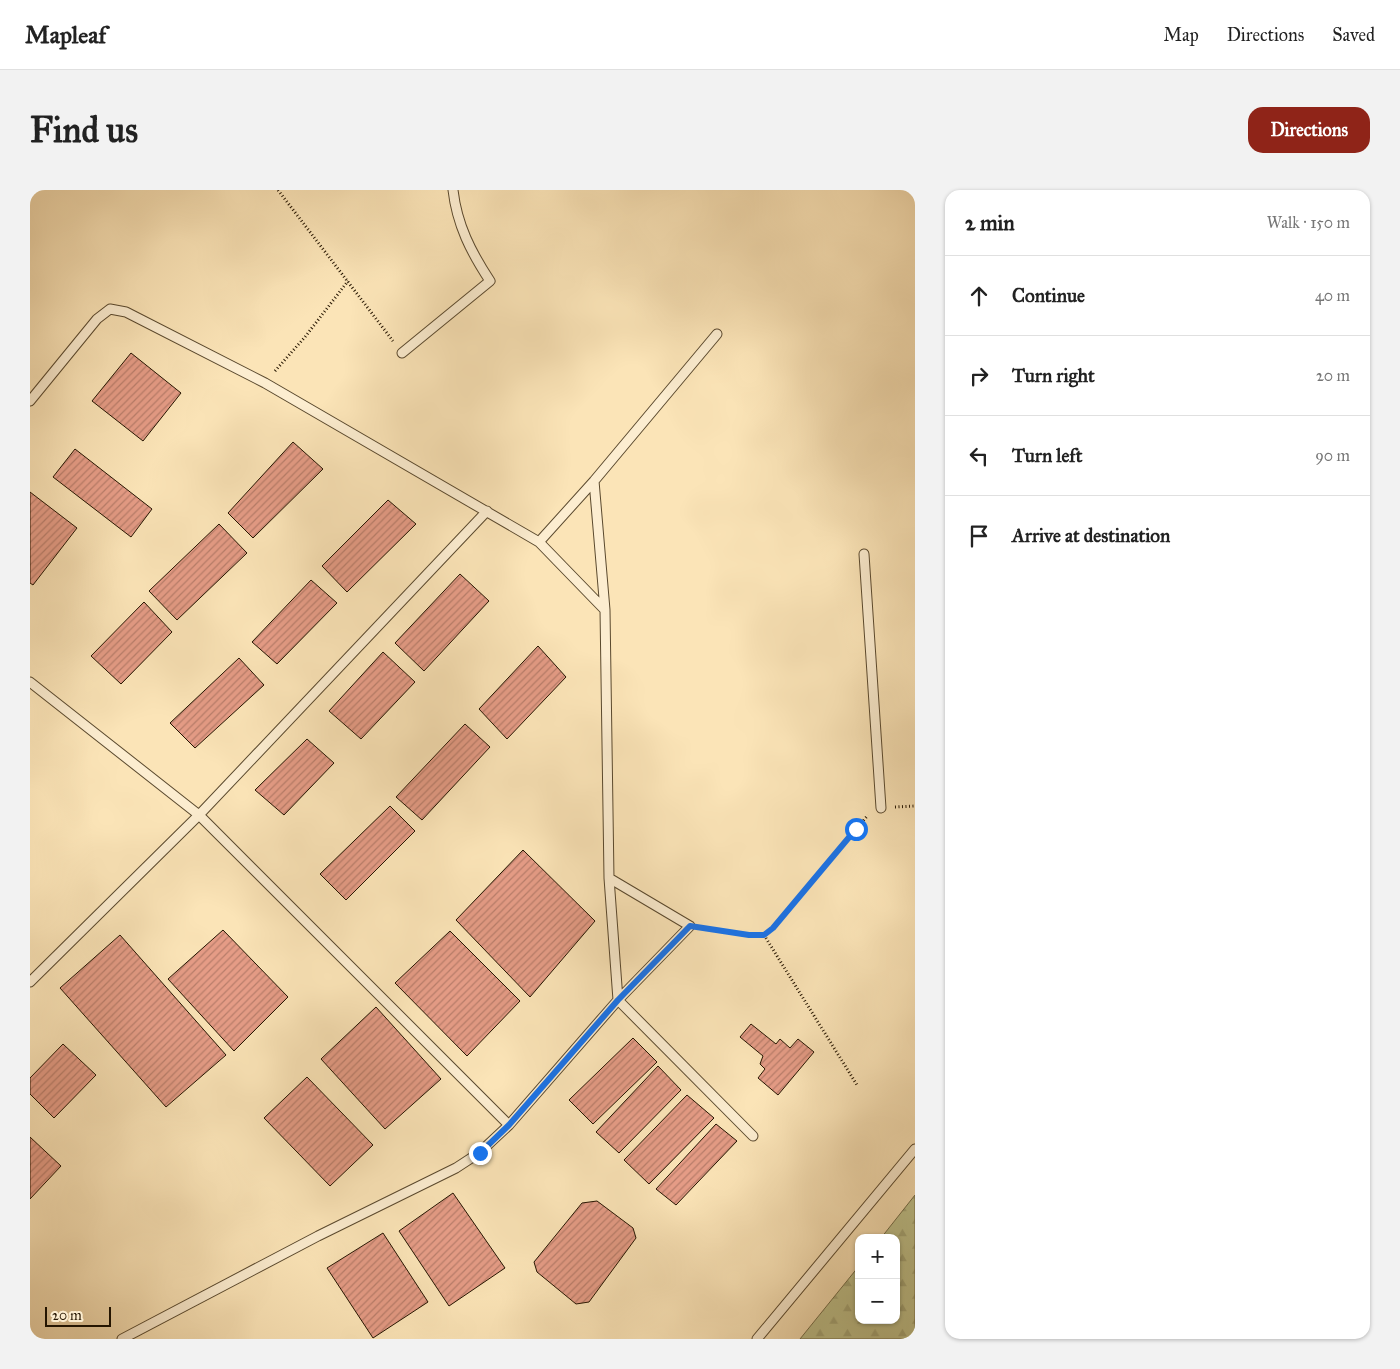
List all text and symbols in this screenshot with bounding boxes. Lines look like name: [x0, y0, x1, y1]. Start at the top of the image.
text: Mapleaf: [25, 20, 106, 50]
text: Map: [1163, 24, 1199, 46]
text: Directions: [1227, 24, 1304, 46]
text: Saved: [1332, 24, 1375, 46]
button: Directions: [1248, 107, 1370, 153]
text: Find us: [30, 109, 138, 152]
text: 2 min: [965, 210, 1015, 236]
text: Walk · 150 m: [1267, 213, 1350, 232]
icon: ahead: [965, 282, 993, 310]
text: Continue: [1012, 284, 1085, 307]
text: 40 m: [1315, 286, 1350, 305]
icon: right: [965, 362, 993, 390]
text: Turn right: [1012, 364, 1095, 387]
text: 20 m: [1316, 366, 1350, 385]
icon: left: [965, 442, 993, 470]
text: Turn left: [1012, 444, 1082, 467]
text: 90 m: [1315, 446, 1350, 465]
icon: arrive: [965, 522, 993, 550]
text: Arrive at destination: [1012, 524, 1170, 547]
route start: [845, 818, 868, 841]
route end: [469, 1142, 492, 1165]
map controls: [855, 1234, 900, 1324]
button: +: [855, 1234, 900, 1279]
button: −: [855, 1279, 900, 1324]
scale bar: [45, 1304, 111, 1327]
text: 20 m: [52, 1307, 82, 1324]

